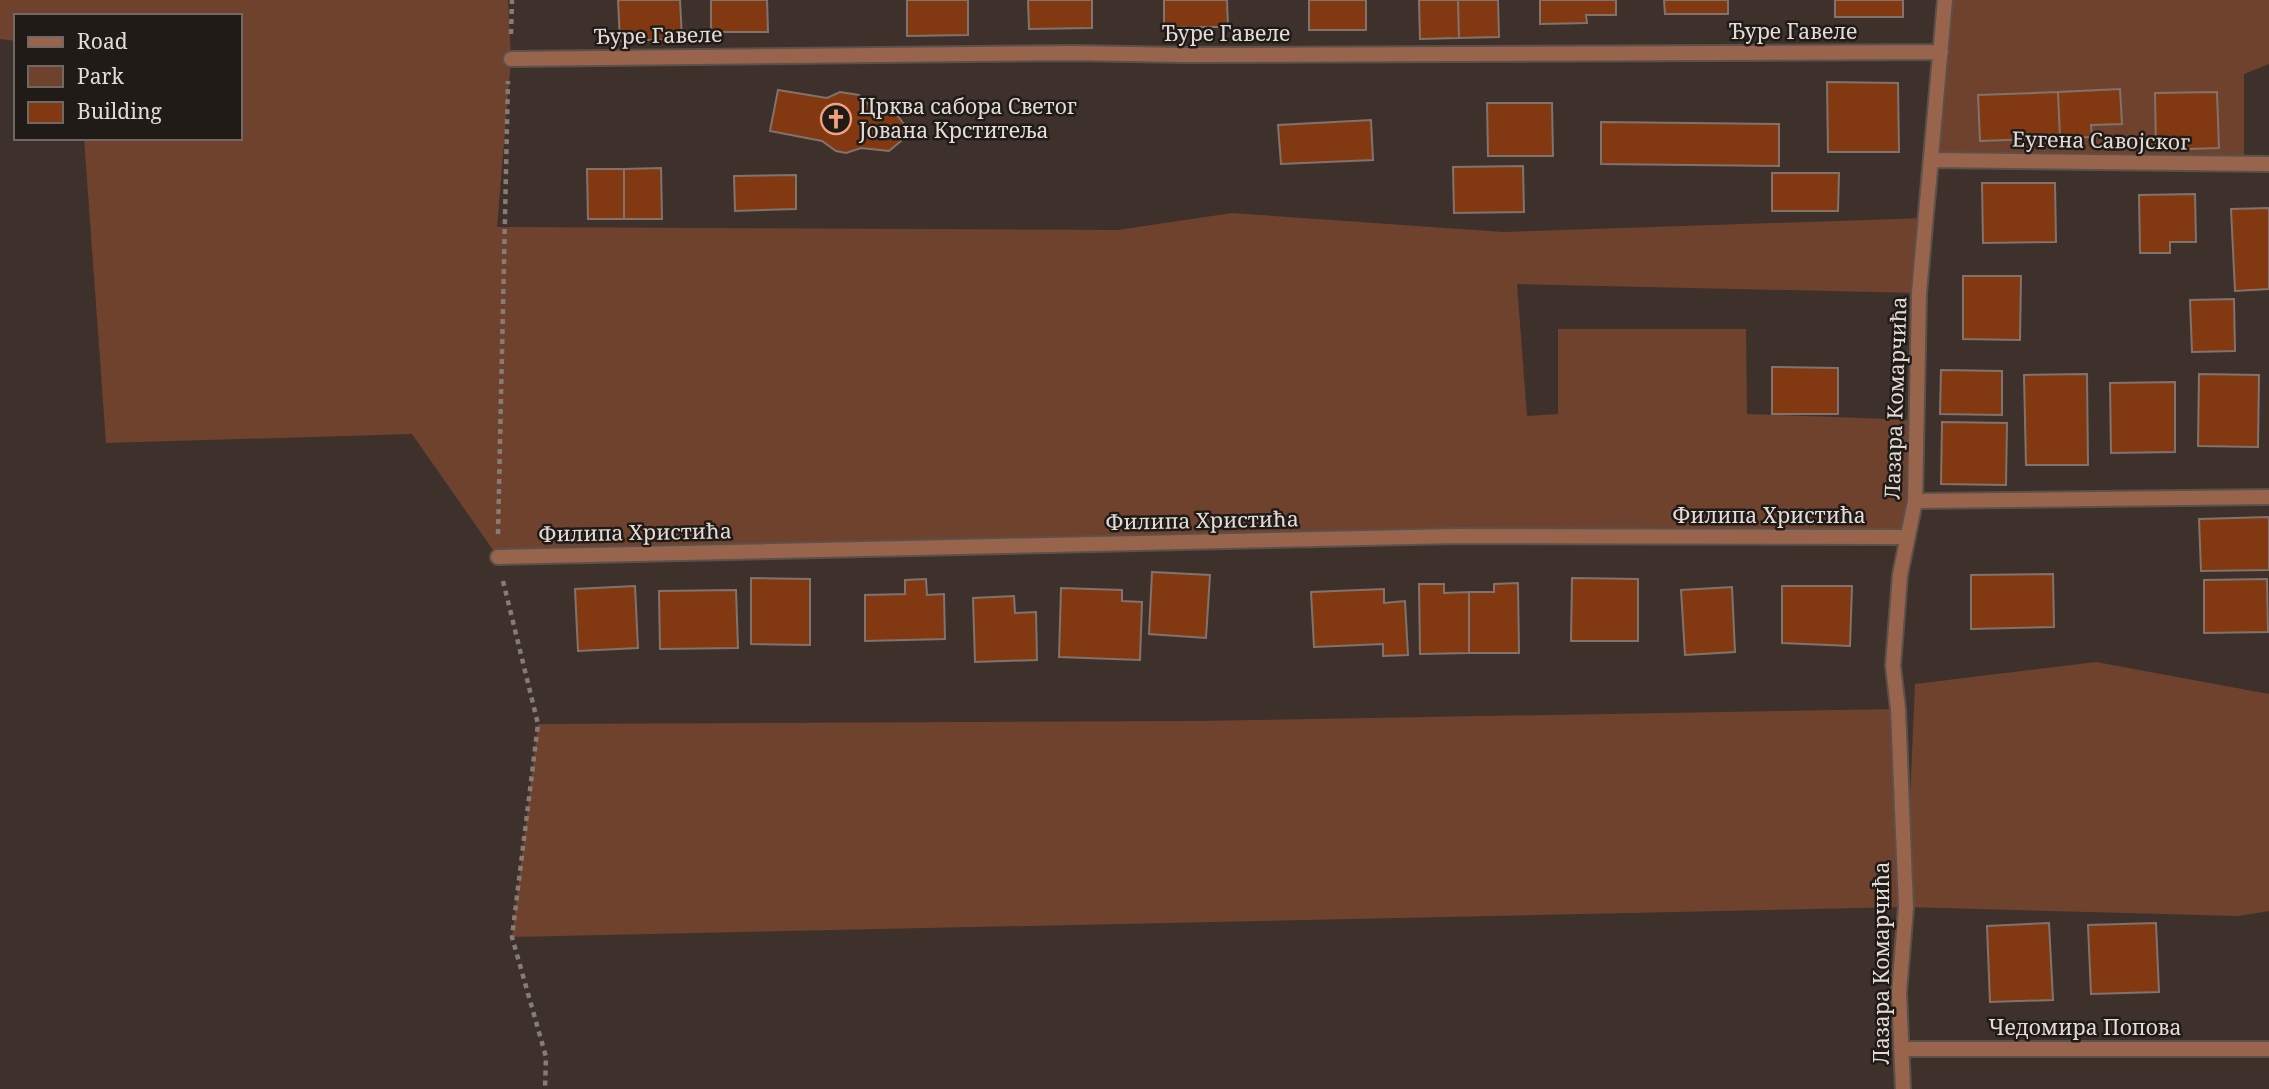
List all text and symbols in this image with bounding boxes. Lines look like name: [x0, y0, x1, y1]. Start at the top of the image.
legend: [14, 14, 242, 140]
street label: Ђуре Гавеле: [1729, 17, 1857, 45]
street label: Ђуре Гавеле: [1162, 19, 1290, 47]
street label: Ђуре Гавеле: [593, 20, 722, 50]
text: Road: [77, 27, 128, 55]
text: Park: [77, 62, 124, 90]
place label: Црква сабора Светог Јована Крститеља: [858, 92, 1077, 144]
text: Building: [77, 97, 162, 125]
church icon: Црква сабора Светог Јована Крститеља: [819, 102, 853, 136]
street label: Еугена Савојског: [2012, 124, 2190, 156]
street label: Лазара Комарчића: [1877, 296, 1913, 500]
street label: Филипа Христића: [1672, 501, 1866, 529]
street label: Филипа Христића: [1105, 504, 1299, 536]
street label: Филипа Христића: [538, 516, 732, 548]
street label: Лазара Комарчића: [1867, 862, 1895, 1064]
street label: Чедомира Попова: [1989, 1013, 2181, 1041]

